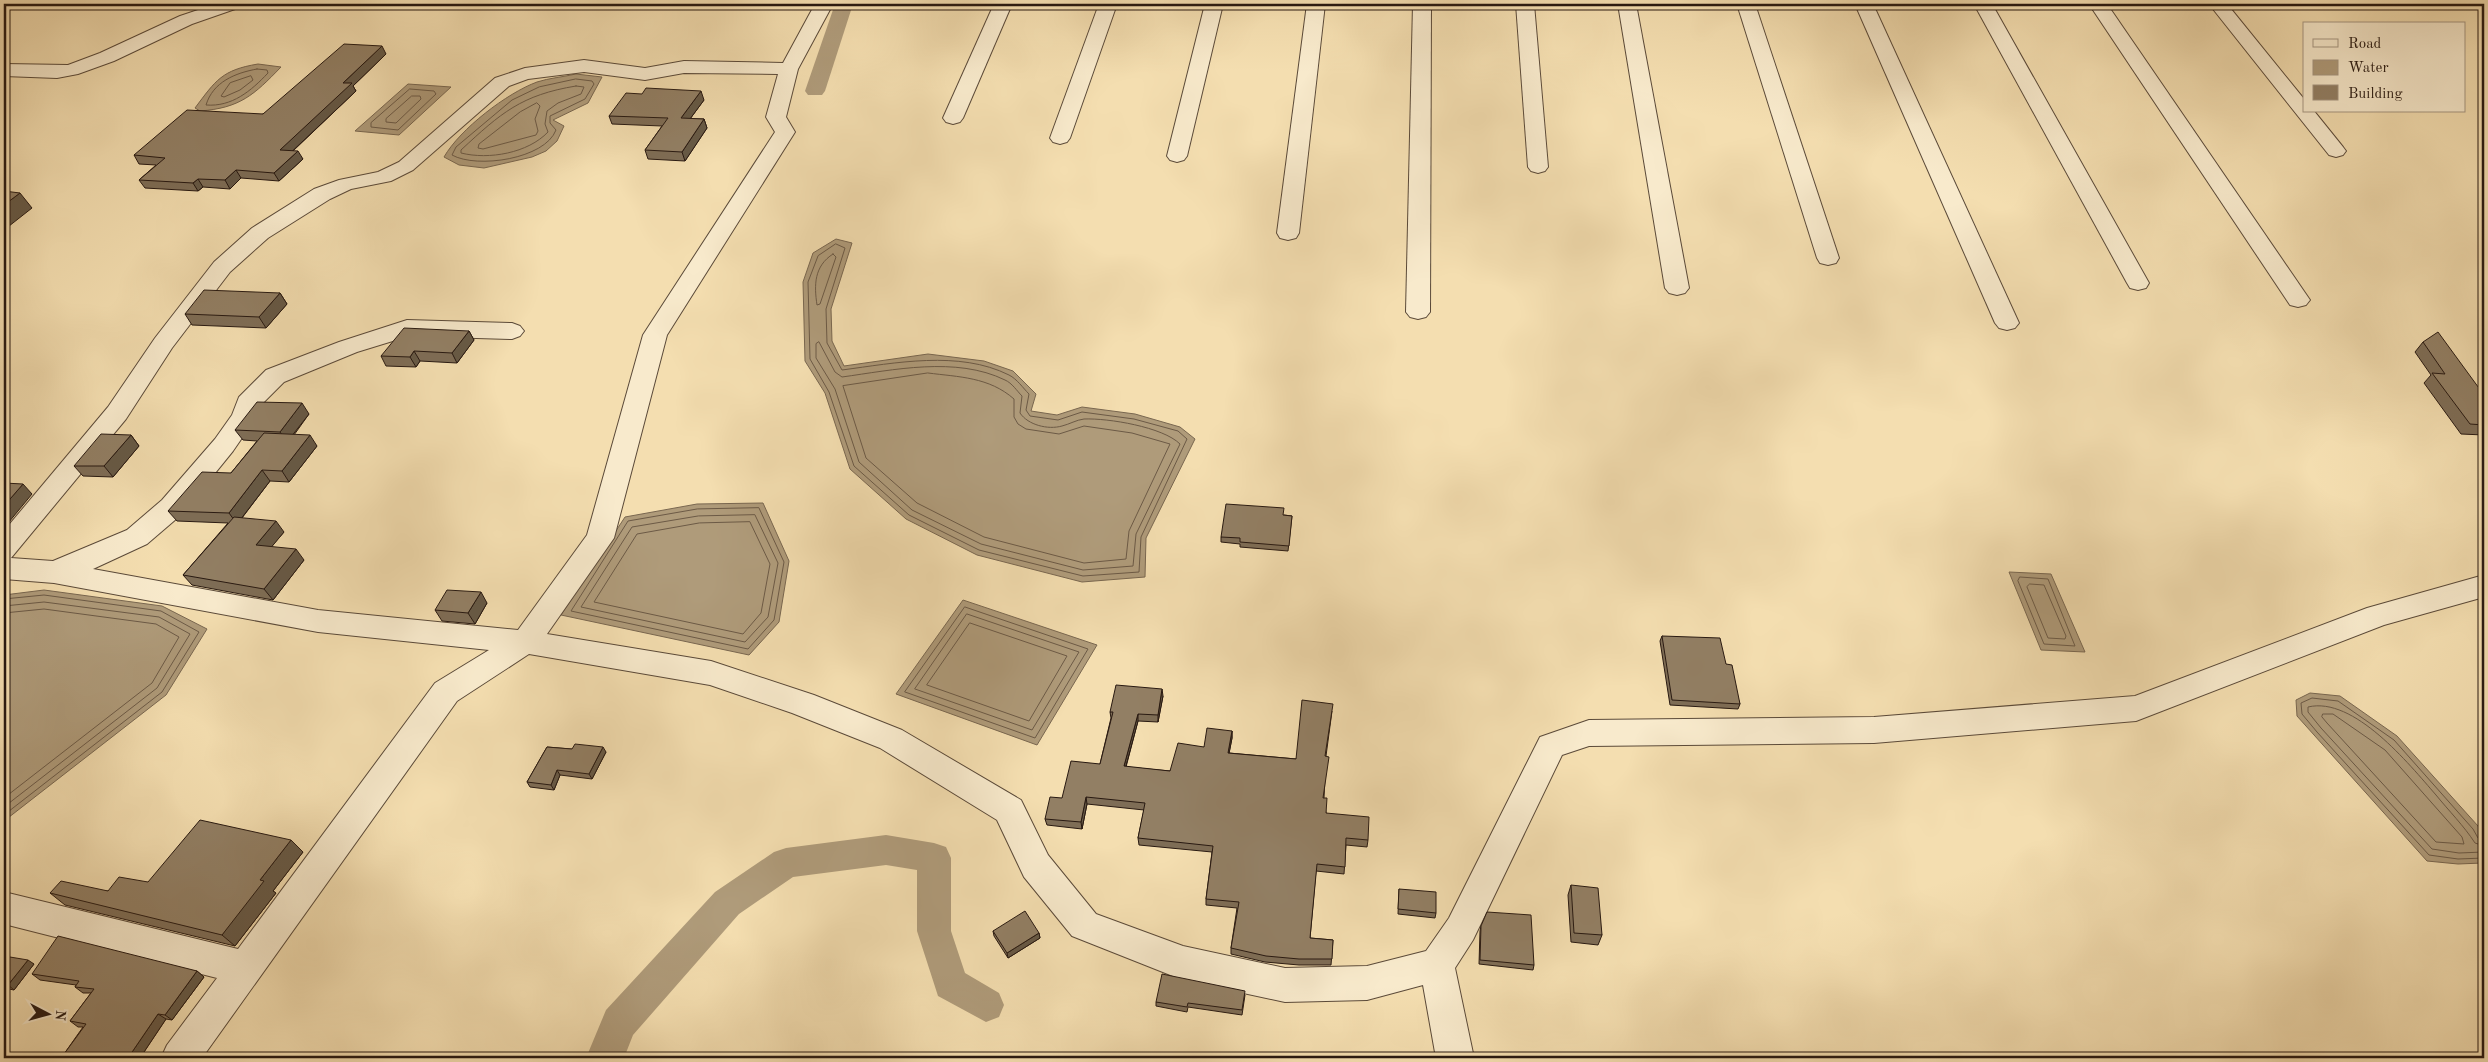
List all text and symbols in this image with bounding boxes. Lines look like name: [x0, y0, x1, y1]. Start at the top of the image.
legend: [2303, 22, 2466, 112]
text: Road: [2348, 37, 2382, 52]
text: Water: [2348, 61, 2389, 76]
text: Building: [2348, 87, 2403, 102]
north arrow: [22, 990, 72, 1040]
text: N: [52, 1009, 67, 1022]

